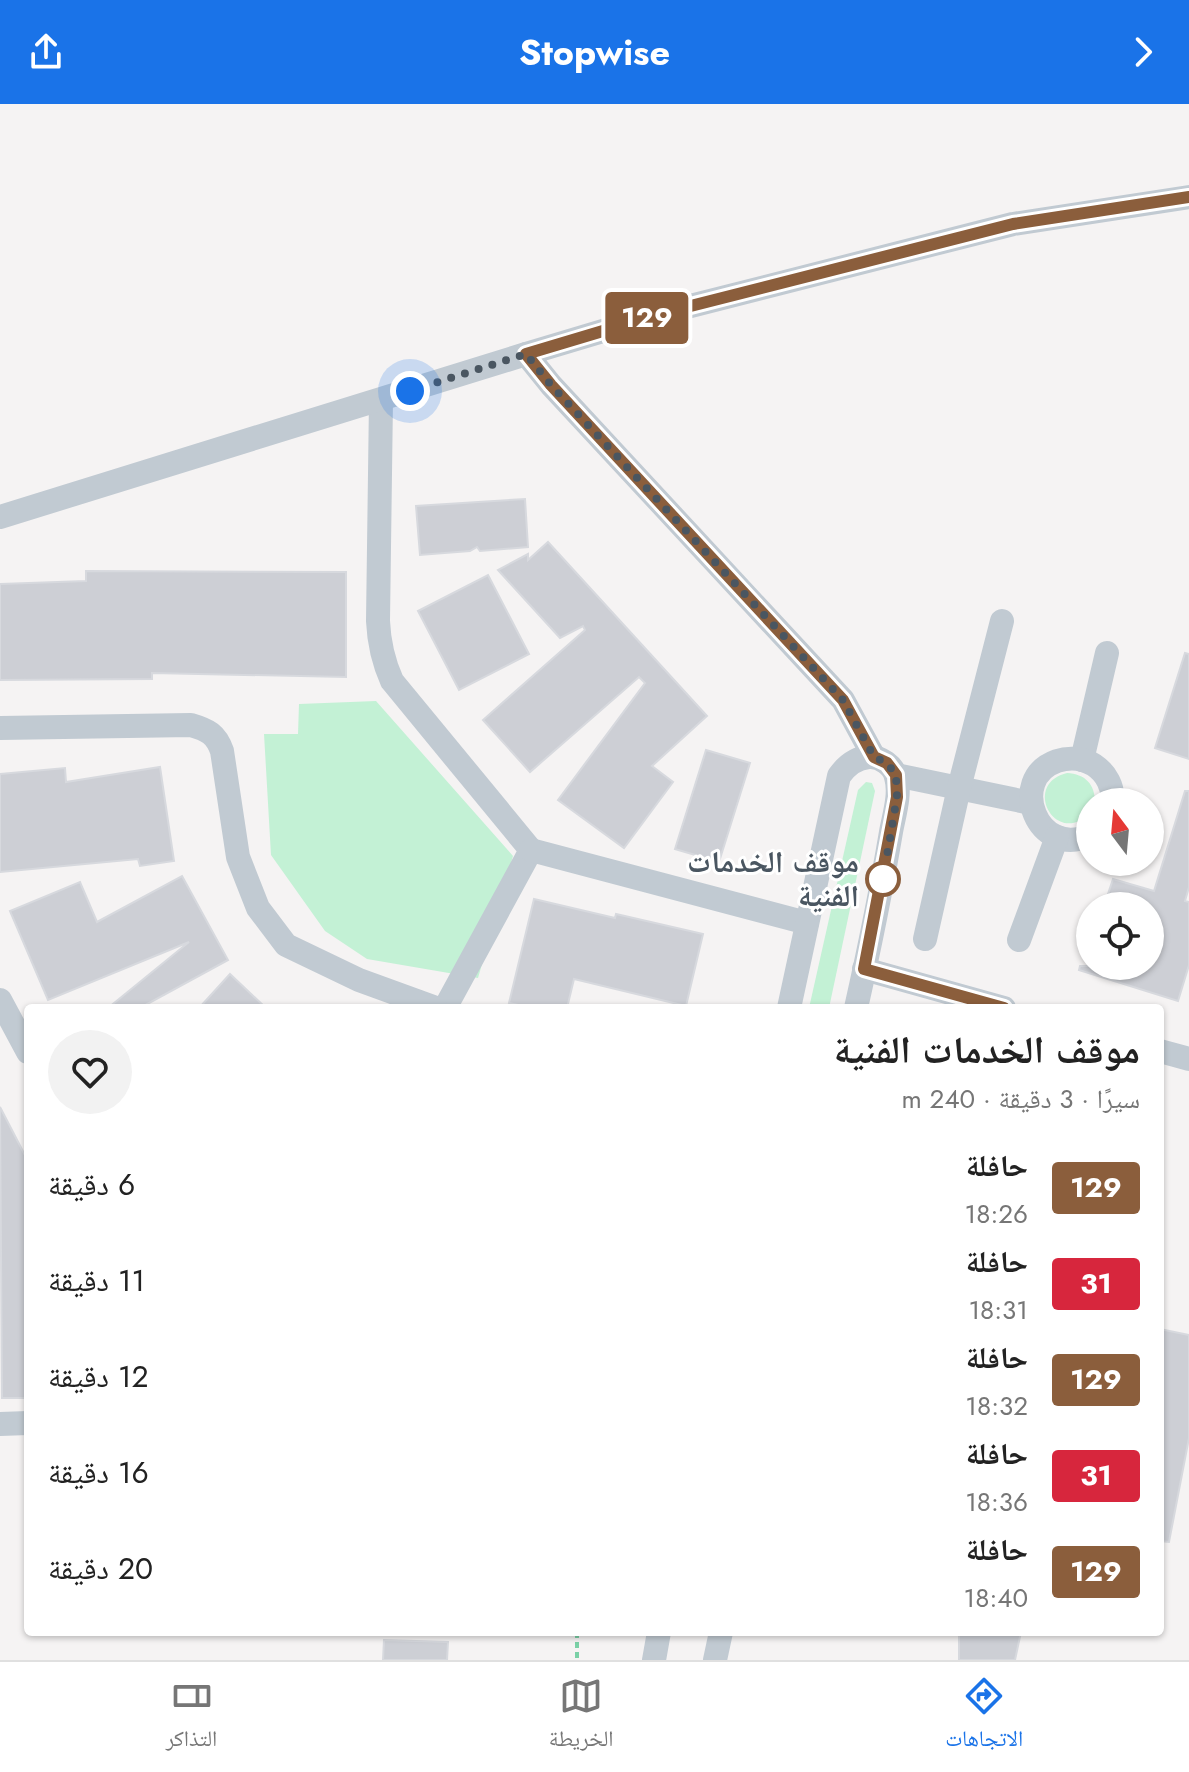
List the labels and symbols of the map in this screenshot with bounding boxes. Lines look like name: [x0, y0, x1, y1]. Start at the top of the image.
line badge: 129: [601, 292, 693, 344]
your location: [390, 371, 430, 411]
north arrow: [1076, 788, 1164, 876]
place label: موقف الخدمات الفنية: [687, 840, 859, 917]
marker: موقف الخدمات الفنية: [866, 862, 900, 896]

